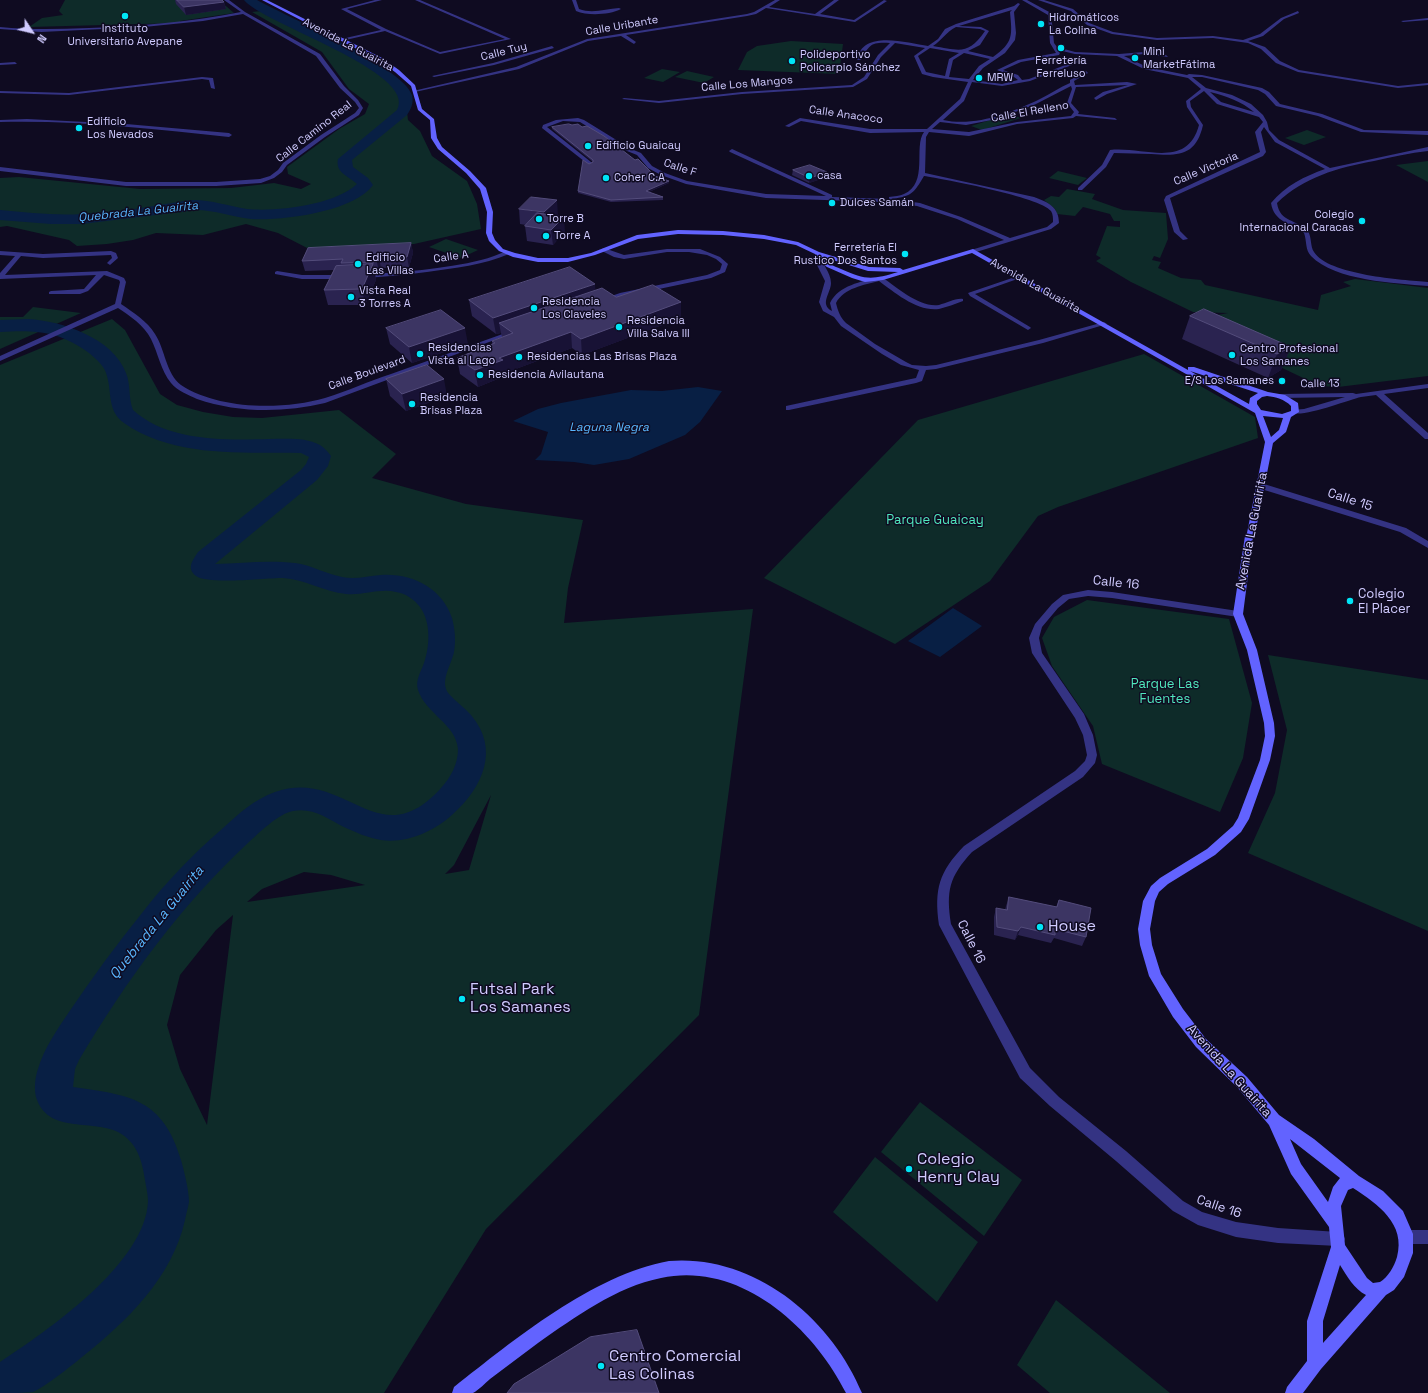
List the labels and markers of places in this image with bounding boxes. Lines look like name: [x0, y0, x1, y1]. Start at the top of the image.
marker: Instituto Universitario Avepane: [120, 11, 130, 21]
place label: Hidromáticos La Colina: [1049, 11, 1119, 37]
marker: Hidromáticos La Colina: [1036, 19, 1046, 29]
place label: Instituto Universitario Avepane: [68, 22, 182, 48]
marker: Ferretería Ferreluso: [1056, 43, 1066, 53]
place label: Mini MarketFátima: [1143, 45, 1215, 71]
place label: Polideportivo Policarpio Sánchez: [800, 48, 900, 74]
marker: Mini MarketFátima: [1130, 53, 1140, 63]
place label: Ferretería Ferreluso: [1035, 54, 1087, 80]
marker: Polideportivo Policarpio Sánchez: [787, 56, 797, 66]
place label: MRW: [987, 71, 1013, 85]
marker: MRW: [974, 73, 984, 83]
place label: Edificio Los Nevados: [87, 115, 154, 141]
marker: Edificio Los Nevados: [74, 123, 84, 133]
place label: Edificio Guaicay: [596, 139, 681, 153]
marker: Edificio Guaicay: [583, 141, 593, 151]
place label: casa: [817, 169, 842, 183]
place label: Coher C.A: [614, 171, 665, 185]
marker: casa: [804, 171, 814, 181]
marker: Coher C.A: [601, 173, 611, 183]
place label: Dulces Samán: [840, 196, 914, 210]
marker: Dulces Samán: [827, 198, 837, 208]
place label: Colegio Internacional Caracas: [1239, 208, 1354, 234]
place label: Torre B: [547, 212, 584, 226]
marker: Torre B: [534, 214, 544, 224]
marker: Colegio Internacional Caracas: [1357, 216, 1367, 226]
place label: Torre A: [554, 229, 591, 243]
marker: Torre A: [541, 231, 551, 241]
place label: Ferretería El Rustico Dos Santos: [794, 241, 897, 267]
marker: Ferretería El Rustico Dos Santos: [900, 249, 910, 259]
place label: Edificio Las Villas: [366, 251, 414, 277]
marker: Edificio Las Villas: [353, 259, 363, 269]
place label: Vista Real 3 Torres A: [359, 284, 411, 310]
marker: Vista Real 3 Torres A: [346, 292, 356, 302]
place label: Residencia Los Claveles: [542, 295, 606, 321]
marker: Residencia Los Claveles: [529, 303, 539, 313]
place label: Residencia Villa Salva III: [627, 314, 690, 340]
marker: Residencia Villa Salva III: [614, 322, 624, 332]
place label: Residencias Vista al Lago: [428, 341, 495, 367]
place label: Centro Profesional Los Samanes: [1240, 342, 1338, 368]
marker: Residencias Vista al Lago: [415, 349, 425, 359]
place label: Residencias Las Brisas Plaza: [527, 350, 677, 364]
marker: Centro Profesional Los Samanes: [1227, 350, 1237, 360]
marker: Residencias Las Brisas Plaza: [514, 352, 524, 362]
place label: Residencia Avilautana: [488, 368, 604, 382]
marker: Residencia Avilautana: [475, 370, 485, 380]
place label: E/S Los Samanes: [1185, 374, 1274, 388]
marker: E/S Los Samanes: [1277, 376, 1287, 386]
place label: Residencia Brisas Plaza: [420, 391, 482, 417]
marker: Residencia Brisas Plaza: [407, 399, 417, 409]
place label: Colegio El Placer: [1358, 586, 1411, 617]
marker: Colegio El Placer: [1345, 596, 1355, 606]
place label: House: [1048, 917, 1096, 937]
marker: House: [1035, 922, 1045, 932]
place label: Futsal Park Los Samanes: [470, 980, 571, 1018]
marker: Futsal Park Los Samanes: [457, 994, 467, 1004]
place label: Colegio Henry Clay: [917, 1150, 1000, 1188]
marker: Colegio Henry Clay: [904, 1164, 914, 1174]
place label: Centro Comercial Las Colinas: [609, 1347, 741, 1385]
marker: Centro Comercial Las Colinas: [596, 1361, 606, 1371]

